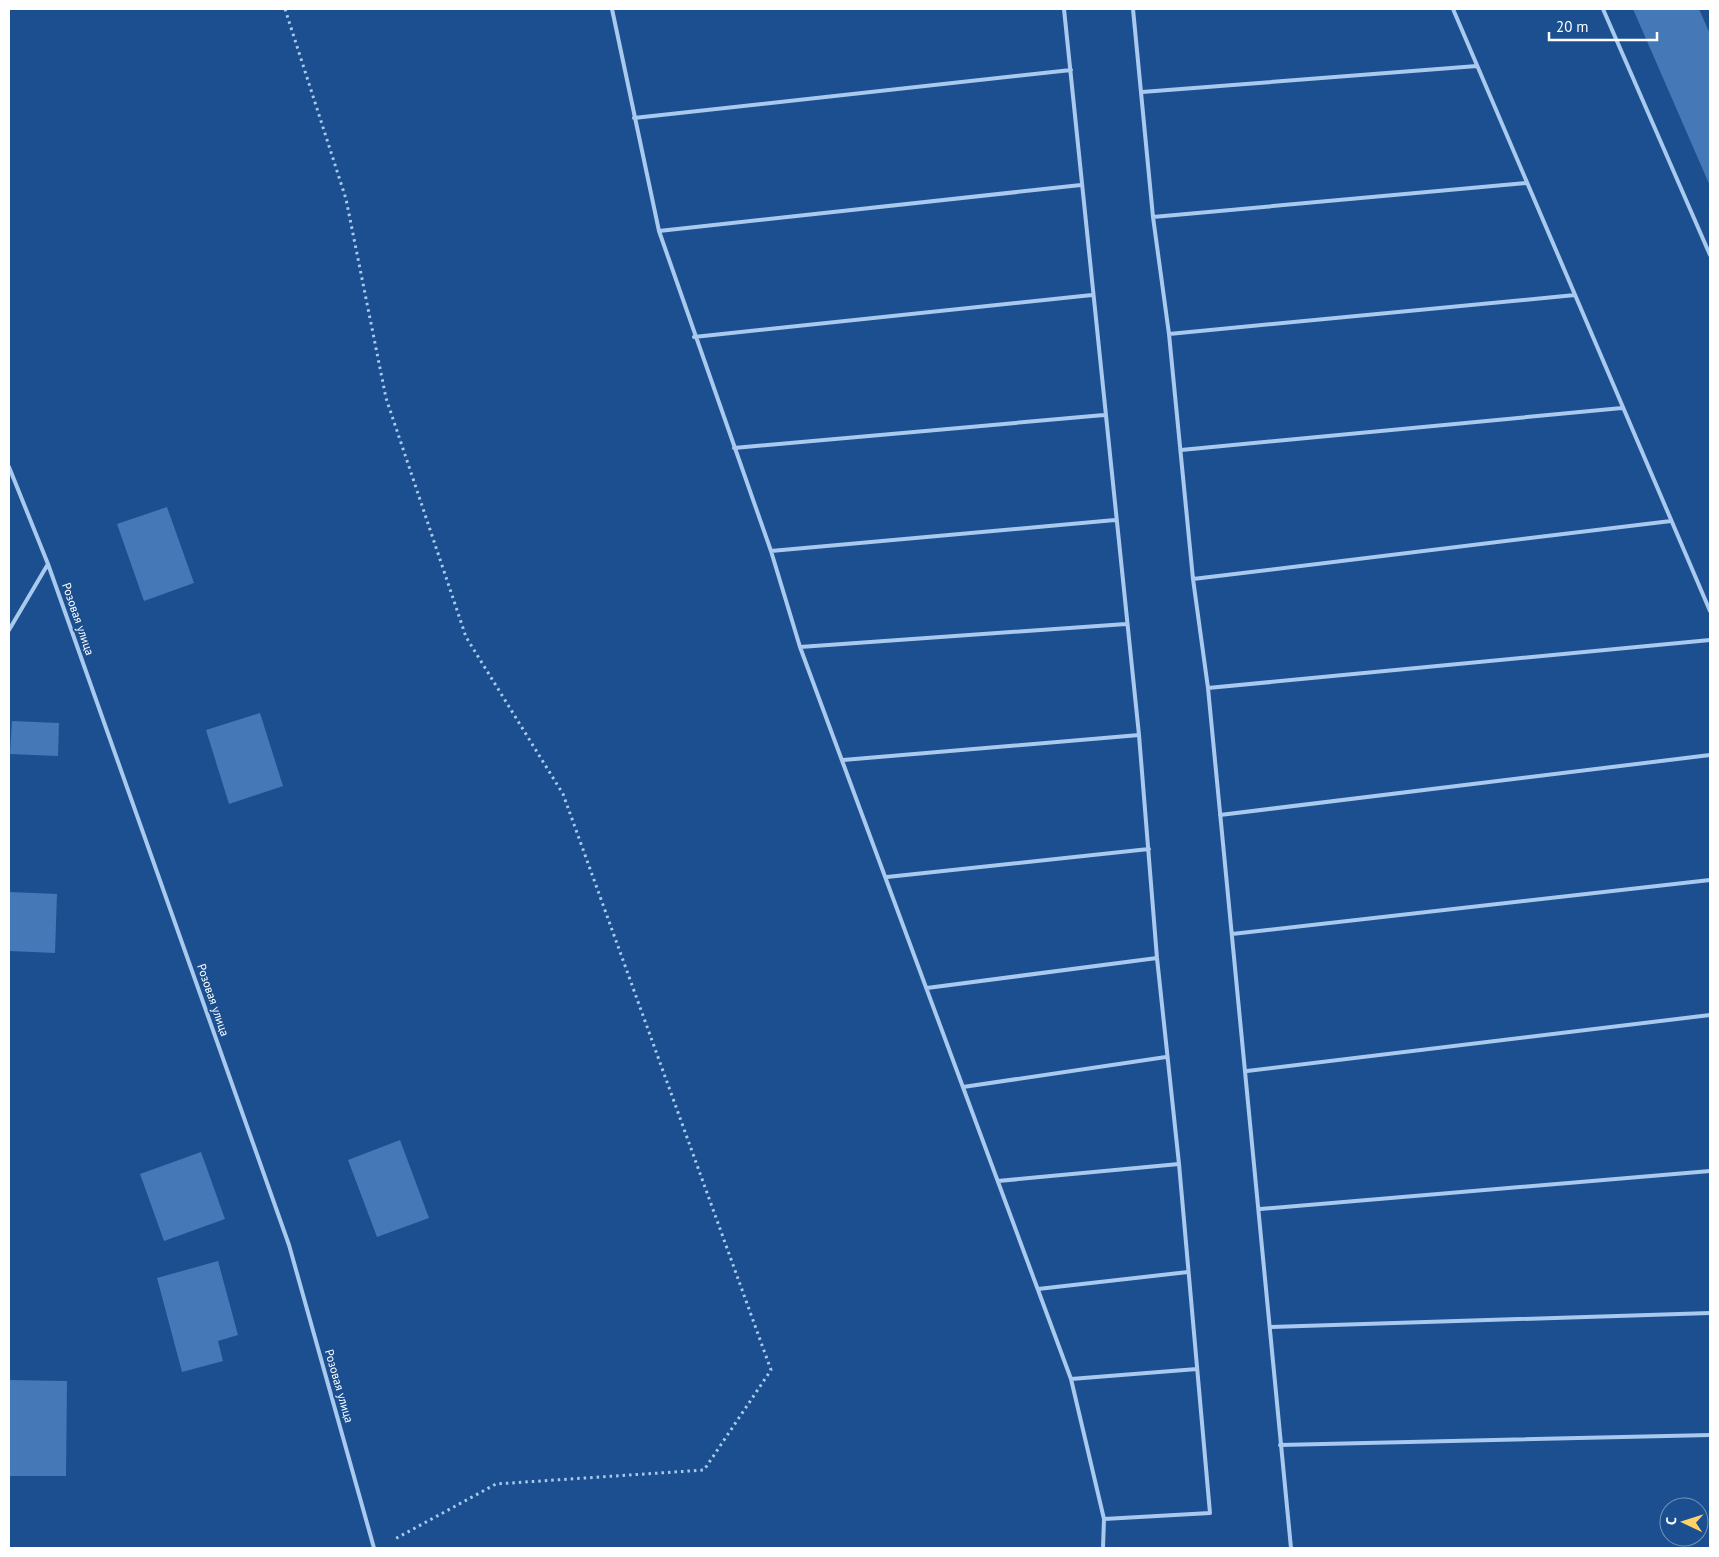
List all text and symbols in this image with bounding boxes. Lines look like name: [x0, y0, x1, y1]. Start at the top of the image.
scale bar: [1549, 10, 1656, 42]
text: 20 m: [1556, 17, 1589, 36]
street label: Розовая улица: [59, 581, 98, 657]
street label: Розовая улица: [194, 962, 233, 1038]
street label: Розовая улица: [322, 1347, 357, 1424]
north arrow: [1659, 1497, 1709, 1547]
text: С: [1662, 1516, 1680, 1526]

